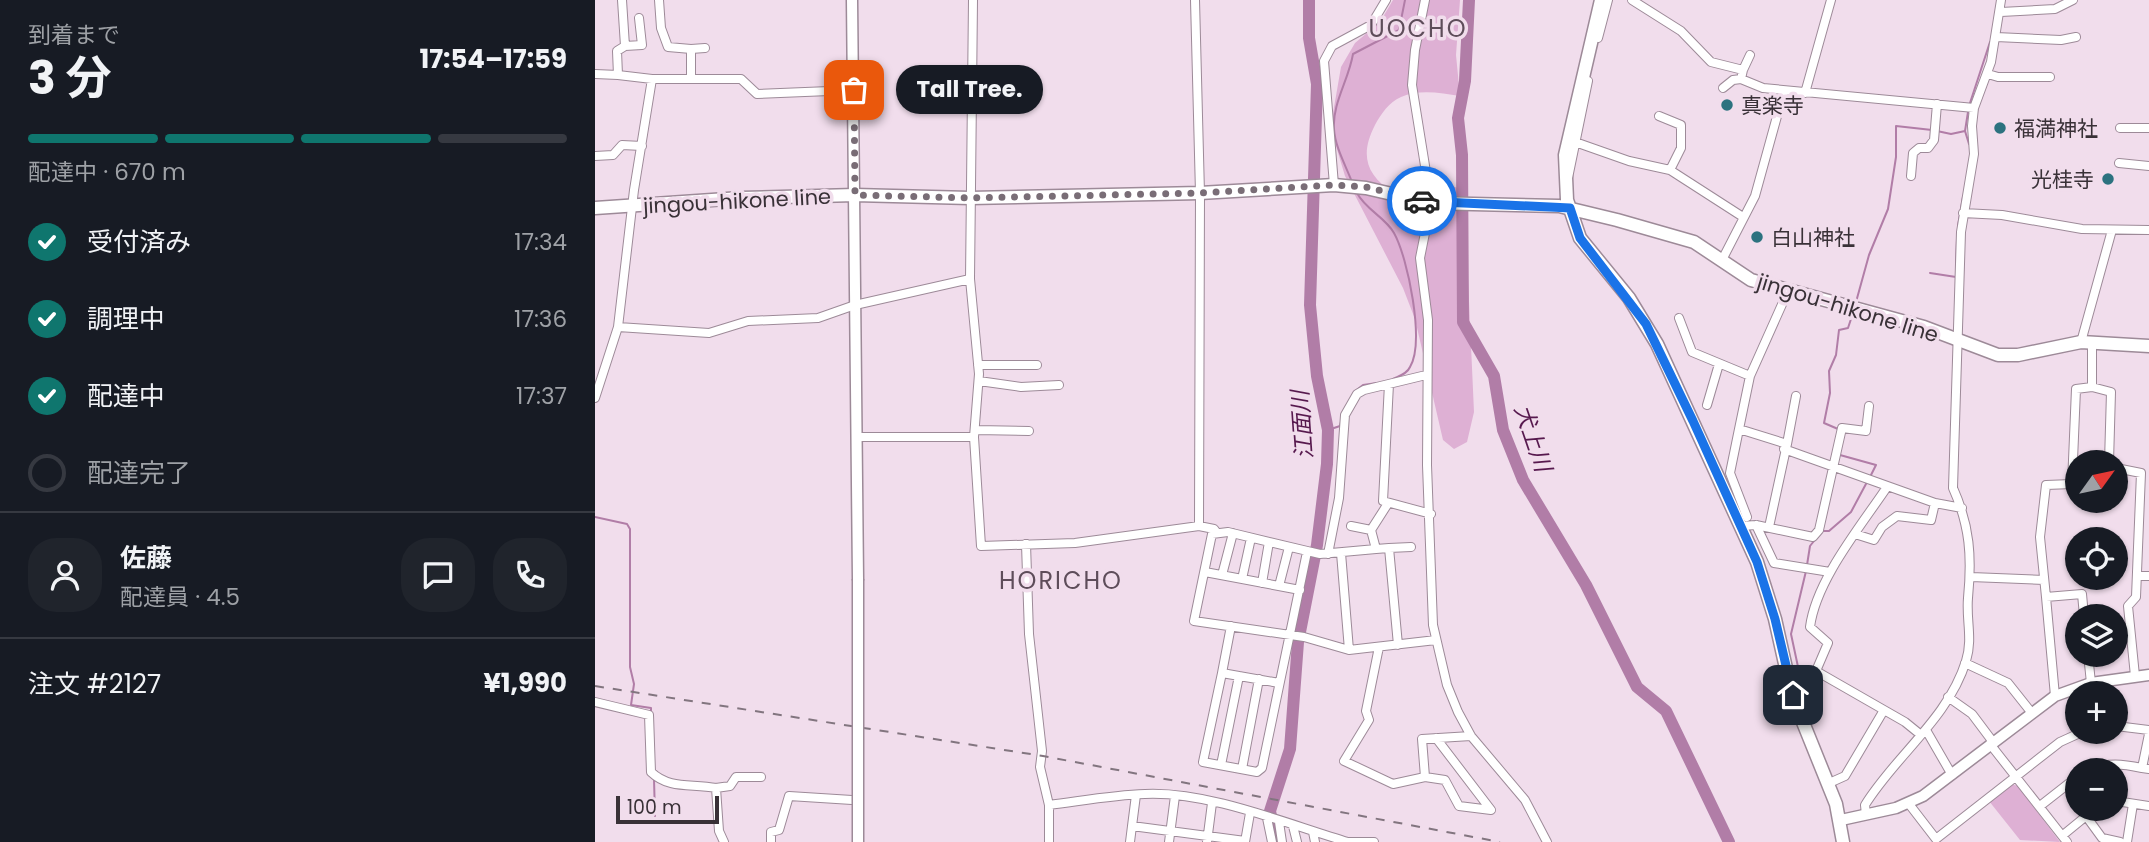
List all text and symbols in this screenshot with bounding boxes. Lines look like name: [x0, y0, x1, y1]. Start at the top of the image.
district label: UOCHO: [1368, 12, 1468, 45]
text: 到着まで: [28, 19, 120, 51]
text: 17:54–17:59: [419, 41, 567, 77]
text: 3 分: [28, 46, 112, 110]
pin: [824, 60, 884, 120]
callout: Tall Tree.: [896, 66, 1043, 114]
icon: bag: [835, 71, 873, 109]
text: Tall Tree.: [917, 73, 1022, 105]
place label: 真楽寺: [1741, 91, 1804, 120]
marker: 真楽寺: [1719, 97, 1735, 113]
place label: 福満神社: [2014, 114, 2098, 143]
marker: 福満神社: [1992, 120, 2008, 136]
text: 配達中 · 670 m: [28, 156, 186, 188]
place label: 光桂寺: [2031, 165, 2094, 194]
courier: [1387, 166, 1457, 236]
marker: 光桂寺: [2100, 171, 2116, 187]
street label: jingou-hikone line: [641, 182, 832, 220]
icon: car: [1403, 182, 1441, 220]
icon: check: [28, 223, 66, 261]
place label: 白山神社: [1771, 223, 1855, 252]
text: 受付済み: [87, 224, 191, 260]
text: 17:34: [514, 226, 567, 258]
marker: 白山神社: [1749, 229, 1765, 245]
street label: jingou-hikone line: [1753, 266, 1942, 349]
icon: check: [28, 300, 66, 338]
text: 調理中: [87, 301, 165, 337]
text: 17:36: [514, 303, 567, 335]
icon: check: [28, 377, 66, 415]
text: 配達中: [87, 378, 165, 414]
text: 17:37: [516, 380, 567, 412]
water label: 江面川: [1283, 386, 1320, 461]
water label: 犬上川: [1507, 400, 1560, 479]
north arrow: [2065, 450, 2128, 513]
map controls: [2065, 450, 2128, 821]
text: 配達完了: [87, 455, 191, 491]
button: locate: [2065, 527, 2128, 590]
button: person: [28, 538, 102, 612]
button: chat: [401, 538, 475, 612]
button: phone: [493, 538, 567, 612]
text: 佐藤: [120, 540, 172, 576]
district label: HORICHO: [999, 564, 1123, 597]
text: 配達員 · 4.5: [120, 581, 240, 613]
button: layers: [2065, 604, 2128, 667]
text: ¥1,990: [483, 665, 567, 701]
pin: [1763, 665, 1823, 725]
text: 注文 #2127: [28, 666, 161, 702]
icon: home: [1774, 676, 1812, 714]
button: +: [2065, 681, 2128, 744]
button: −: [2065, 758, 2128, 821]
scale bar: [616, 793, 719, 825]
text: 100 m: [627, 794, 682, 821]

